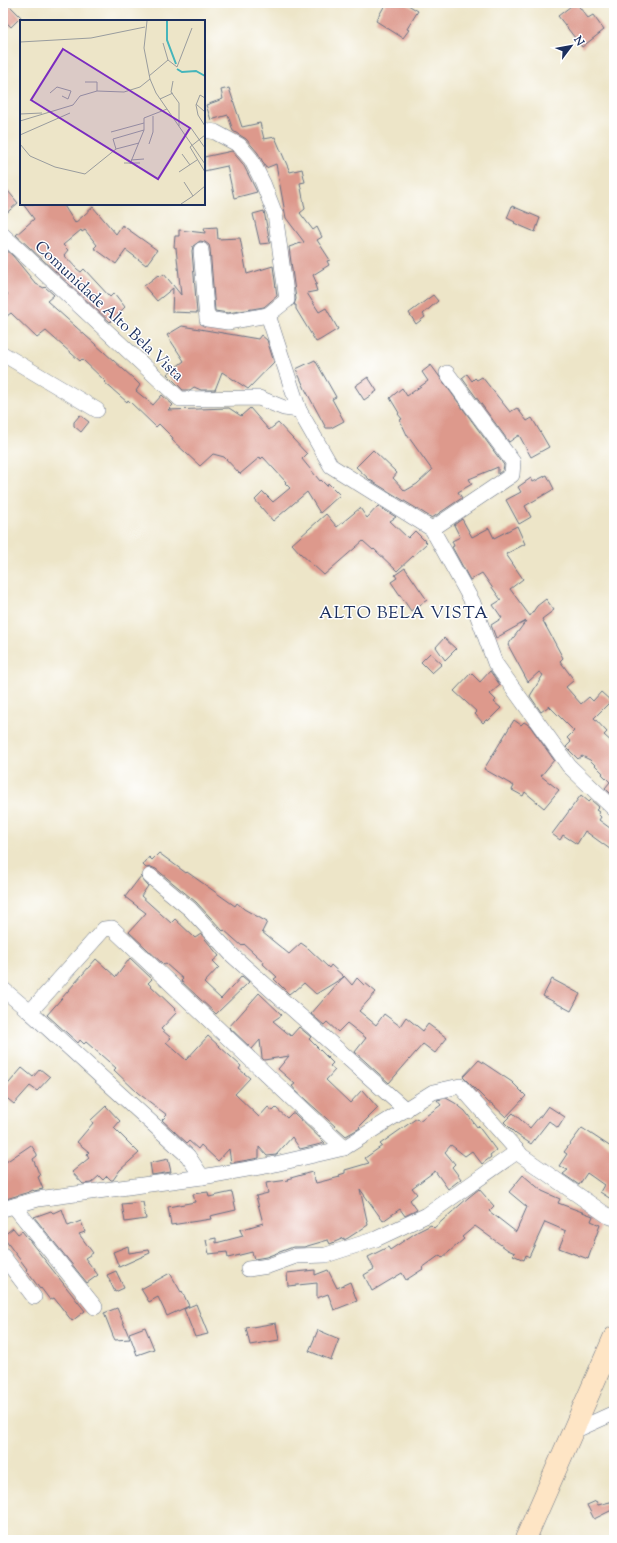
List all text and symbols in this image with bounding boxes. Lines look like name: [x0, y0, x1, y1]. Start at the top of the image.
inset map: [20, 20, 205, 205]
north arrow: [551, 26, 591, 66]
text: N: [569, 32, 588, 49]
street label: Comunidade Alto Bela Vista: [29, 236, 188, 388]
district label: ALTO BELA VISTA: [319, 602, 489, 626]

